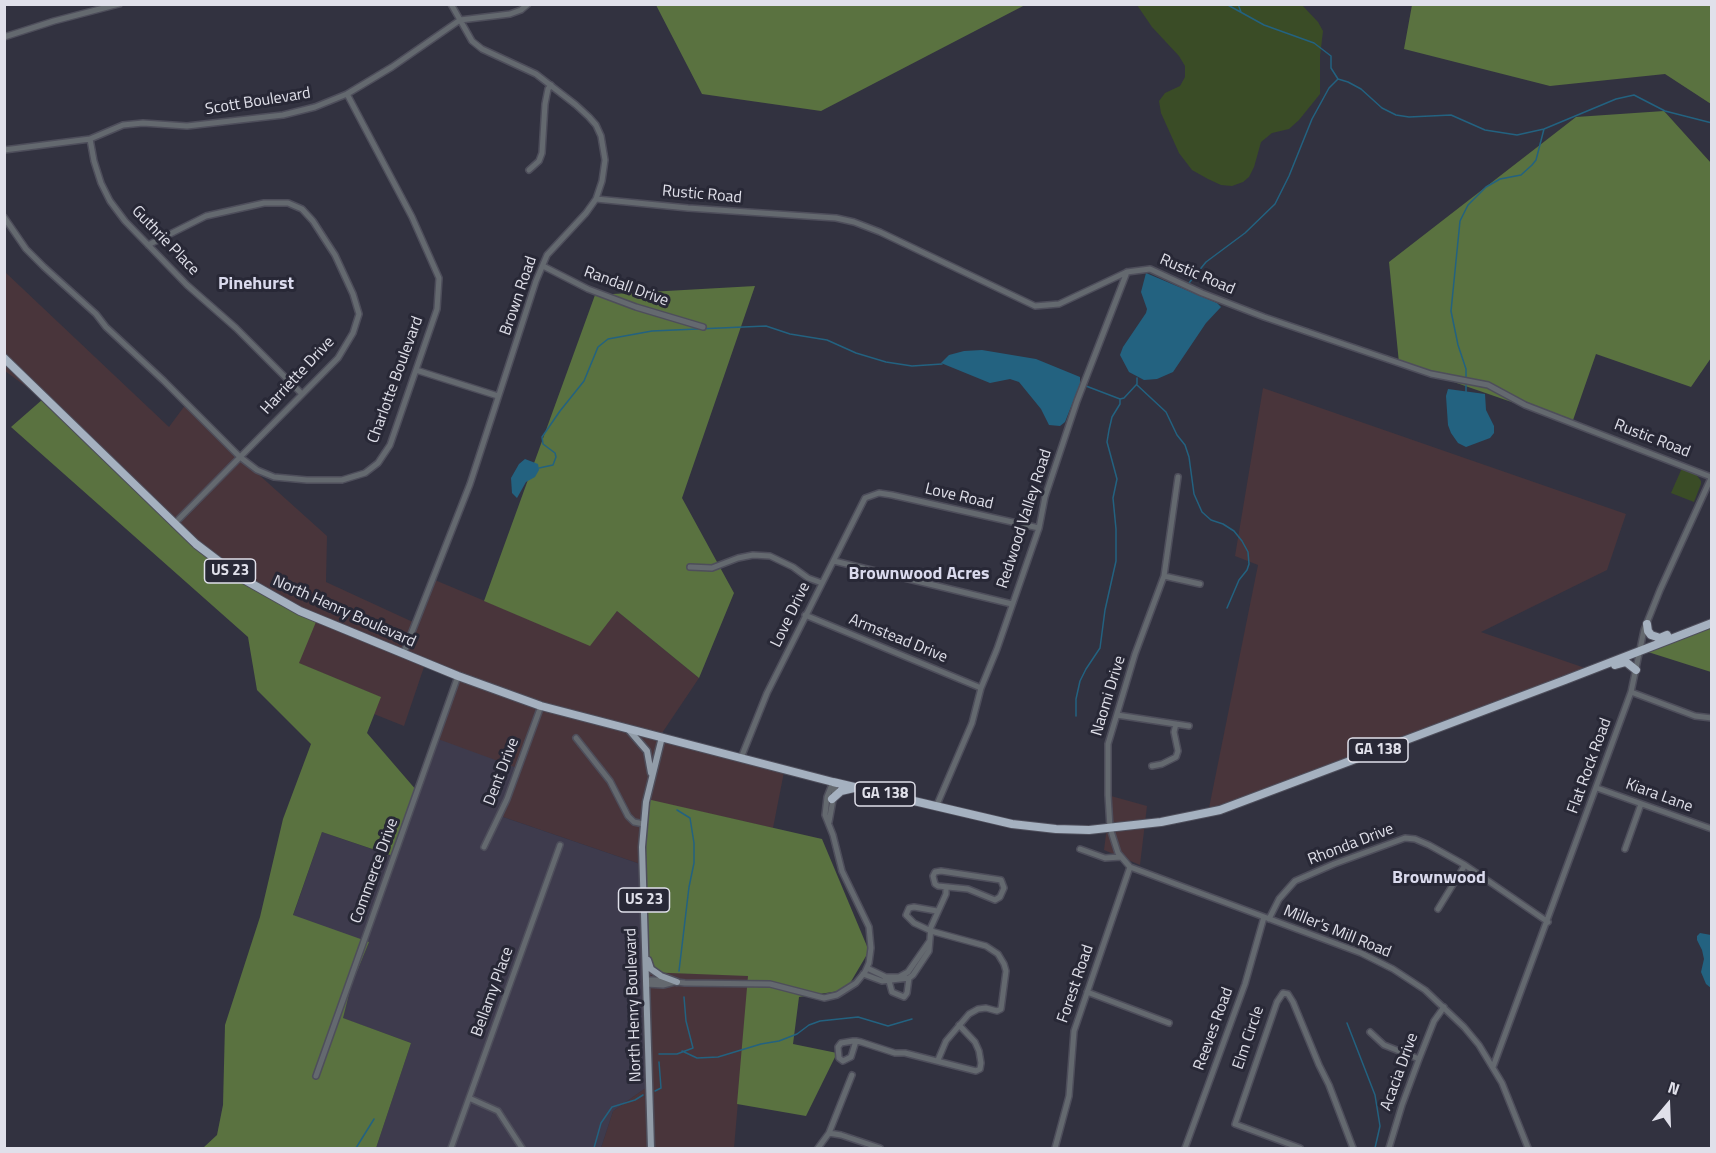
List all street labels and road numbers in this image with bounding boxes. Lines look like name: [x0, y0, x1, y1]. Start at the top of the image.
street label: Scott Boulevard: [204, 84, 312, 120]
street label: Rustic Road: [661, 182, 743, 208]
street label: Guthrie Place: [127, 202, 203, 280]
street label: Rustic Road: [1156, 251, 1238, 299]
street label: Brown Road: [496, 254, 542, 338]
street label: Randall Drive: [581, 263, 671, 311]
street label: Charlotte Boulevard: [364, 314, 428, 446]
street label: Harriette Drive: [257, 333, 339, 419]
street label: Rustic Road: [1611, 416, 1693, 462]
street label: Redwood Valley Road: [993, 447, 1057, 591]
street label: Love Road: [923, 480, 995, 514]
road number: US 23: [204, 559, 256, 583]
street label: North Henry Boulevard: [270, 572, 418, 652]
street label: Love Drive: [767, 579, 815, 651]
street label: Armstead Drive: [846, 611, 950, 667]
street label: Naomi Drive: [1088, 654, 1130, 738]
street label: Flat Rock Road: [1564, 716, 1616, 816]
street label: Dent Drive: [480, 735, 524, 809]
road number: GA 138: [1348, 738, 1408, 762]
street label: Kiara Lane: [1623, 775, 1695, 817]
road number: GA 138: [855, 782, 915, 806]
street label: Commerce Drive: [347, 816, 403, 926]
street label: Rhonda Drive: [1305, 820, 1397, 870]
road number: US 23: [618, 888, 670, 912]
street label: Miller's Mill Road: [1280, 902, 1394, 962]
street label: North Henry Boulevard: [622, 927, 646, 1083]
street label: Forest Road: [1054, 942, 1098, 1026]
street label: Bellamy Place: [468, 945, 518, 1039]
street label: Reeves Road: [1190, 985, 1238, 1073]
street label: Elm Circle: [1229, 1004, 1269, 1072]
street label: Acacia Drive: [1377, 1030, 1423, 1114]

